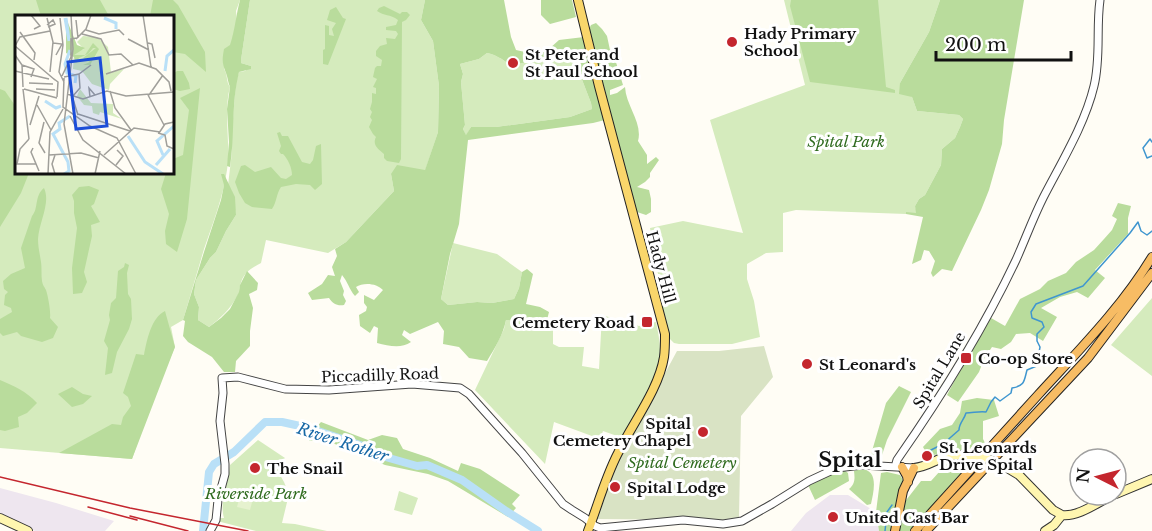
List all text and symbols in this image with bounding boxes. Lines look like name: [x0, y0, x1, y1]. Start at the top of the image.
inset map: [15, 15, 174, 174]
place label: Hady Primary School: [744, 24, 857, 60]
scale bar: [936, 24, 1071, 62]
text: 200 m: [945, 34, 1006, 56]
marker: Hady Primary School: [725, 35, 739, 49]
place label: St Peter and St Paul School: [525, 45, 639, 81]
marker: St Peter and St Paul School: [506, 56, 520, 70]
park label: Spital Park: [807, 132, 885, 151]
street label: Hady Hill: [642, 229, 680, 306]
place label: Cemetery Road: [512, 313, 636, 332]
marker: Cemetery Road: [640, 315, 654, 329]
street label: Spital Lane: [909, 328, 969, 412]
place label: Co-op Store: [978, 349, 1073, 368]
marker: Co-op Store: [959, 351, 973, 365]
place label: St Leonard's: [819, 355, 916, 374]
marker: St Leonard's: [800, 357, 814, 371]
street label: Piccadilly Road: [321, 363, 439, 387]
place label: Spital Cemetery Chapel: [553, 414, 692, 450]
water label: River Rother: [294, 417, 392, 466]
marker: Spital Cemetery Chapel: [696, 425, 710, 439]
place label: St. Leonards Drive Spital: [939, 438, 1037, 474]
district label: Spital: [818, 447, 882, 473]
north arrow: [1068, 447, 1128, 507]
marker: St. Leonards Drive Spital: [920, 449, 934, 463]
park label: Spital Cemetery: [627, 453, 737, 472]
place label: The Snail: [267, 459, 344, 478]
marker: The Snail: [248, 461, 262, 475]
text: N: [1072, 467, 1094, 484]
place label: Spital Lodge: [627, 478, 726, 497]
marker: Spital Lodge: [608, 480, 622, 494]
park label: Riverside Park: [204, 484, 307, 503]
place label: United Cast Bar: [845, 508, 969, 527]
marker: United Cast Bar: [826, 510, 840, 524]

